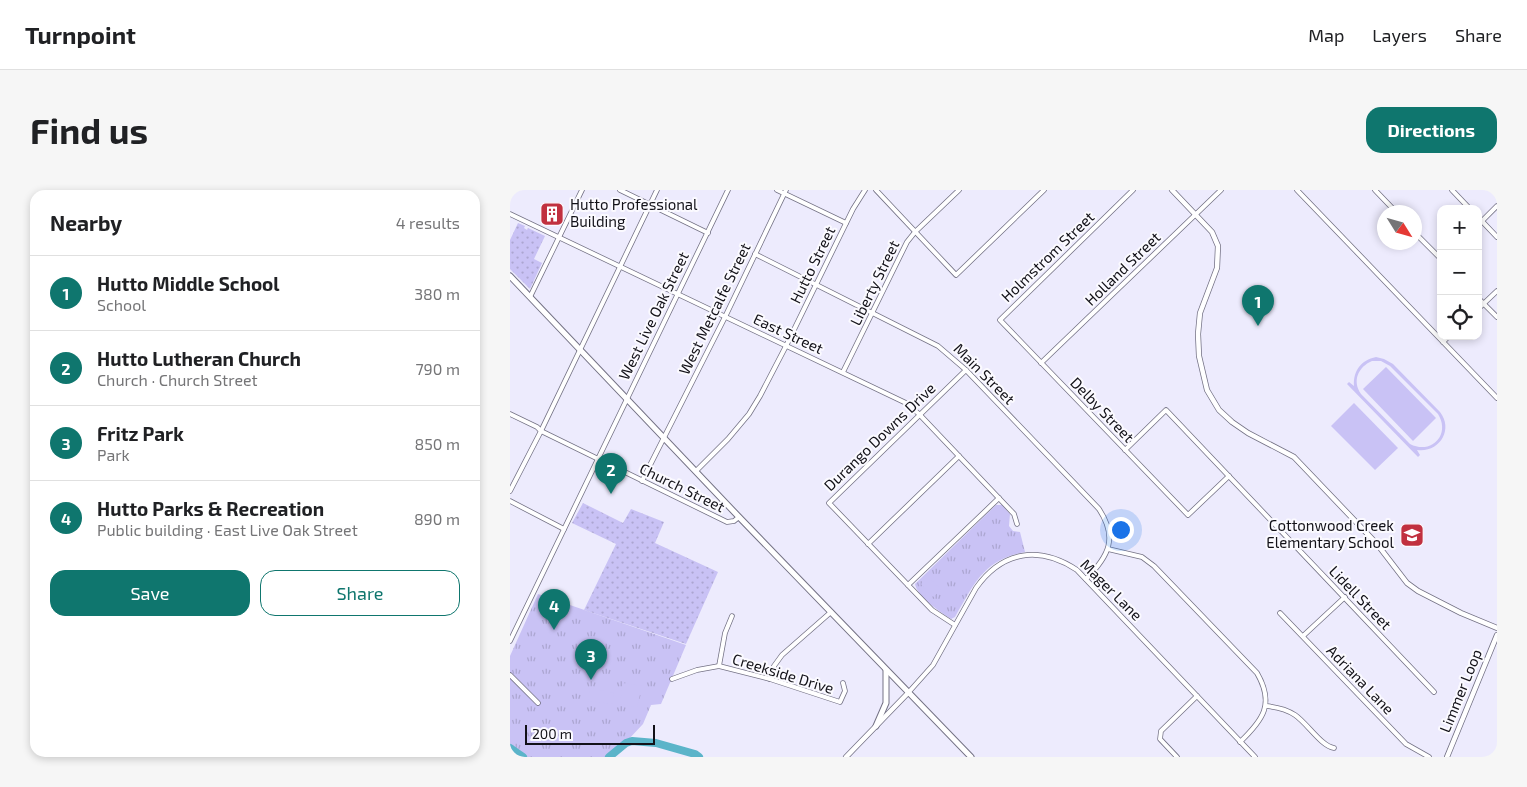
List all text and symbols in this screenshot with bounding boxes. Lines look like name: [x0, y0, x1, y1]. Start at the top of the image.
text: Turnpoint: [25, 20, 136, 49]
text: Map: [1308, 24, 1344, 46]
text: Layers: [1372, 24, 1427, 46]
text: Share: [1455, 24, 1502, 46]
button: Directions: [1366, 107, 1497, 153]
text: Find us: [30, 109, 148, 151]
place label: Hutto Professional Building: [570, 195, 698, 230]
building icon: Hutto Professional Building: [539, 201, 565, 227]
north arrow: [1377, 205, 1422, 250]
map controls: [1437, 205, 1482, 340]
button: +: [1437, 205, 1482, 250]
street label: Holmstrom Street: [997, 207, 1098, 305]
text: Nearby: [50, 210, 122, 235]
text: 4 results: [396, 213, 460, 232]
street label: Hutto Street: [786, 223, 839, 306]
street label: Holland Street: [1081, 228, 1164, 309]
street label: Liberty Street: [846, 237, 903, 328]
street label: West Metcalfe Street: [674, 240, 754, 377]
street label: West Live Oak Street: [614, 248, 692, 382]
button: −: [1437, 250, 1482, 295]
text: Hutto Middle School: [97, 272, 280, 295]
text: 1: [63, 284, 69, 303]
text: 380 m: [414, 284, 460, 303]
pin: 1: [1242, 285, 1274, 326]
text: School: [97, 295, 146, 314]
button: locate: [1437, 295, 1482, 340]
street label: East Street: [751, 309, 826, 357]
street label: Main Street: [950, 339, 1019, 408]
text: Hutto Lutheran Church: [97, 347, 301, 370]
text: 2: [61, 359, 71, 378]
text: 790 m: [415, 359, 460, 378]
text: Church · Church Street: [97, 370, 258, 389]
street label: Delby Street: [1067, 373, 1138, 446]
street label: Durango Downs Drive: [820, 378, 939, 494]
text: Fritz Park: [97, 422, 184, 445]
text: 3: [61, 434, 71, 453]
text: 850 m: [414, 434, 460, 453]
text: Park: [97, 445, 130, 464]
pin: 2: [595, 453, 627, 494]
street label: Church Street: [637, 459, 728, 516]
text: Hutto Parks & Recreation: [97, 497, 324, 520]
text: 4: [61, 509, 71, 528]
text: 890 m: [414, 509, 460, 528]
place label: Cottonwood Creek Elementary School: [1266, 516, 1395, 551]
your location: [1108, 517, 1134, 543]
text: Public building · East Live Oak Street: [97, 520, 358, 539]
school or university icon: Cottonwood Creek Elementary School: [1399, 522, 1425, 548]
street label: Mager Lane: [1077, 555, 1146, 624]
street label: Lidell Street: [1326, 562, 1396, 633]
button: Save: [50, 570, 250, 616]
button: Share: [260, 570, 460, 616]
pin: 4: [538, 589, 570, 630]
pin: 3: [575, 639, 607, 680]
street label: Adriana Lane: [1323, 641, 1398, 718]
street label: Limmer Loop: [1435, 646, 1485, 735]
street label: Creekside Drive: [730, 649, 836, 697]
scale bar: [525, 722, 655, 745]
text: 200 m: [532, 725, 572, 742]

